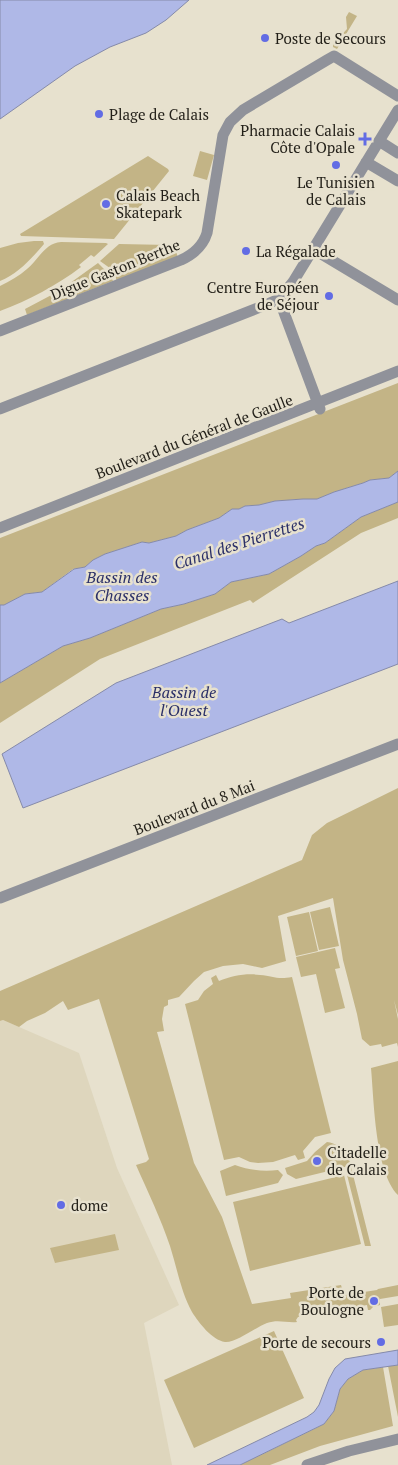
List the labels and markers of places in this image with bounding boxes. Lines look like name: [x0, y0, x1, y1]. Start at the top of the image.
place label: Poste de Secours: [275, 28, 386, 48]
marker: Poste de Secours: [259, 32, 271, 44]
place label: Plage de Calais: [109, 104, 209, 124]
marker: Plage de Calais: [93, 108, 105, 120]
place label: Pharmacie Calais Côte d'Opale: [240, 120, 355, 157]
marker: Pharmacie Calais Côte d'Opale: [359, 133, 371, 145]
marker: Le Tunisien de Calais: [330, 159, 342, 171]
place label: Le Tunisien de Calais: [297, 172, 375, 209]
place label: Calais Beach Skatepark: [116, 185, 200, 222]
marker: Calais Beach Skatepark: [100, 198, 112, 210]
place label: La Régalade: [256, 241, 336, 261]
marker: La Régalade: [240, 245, 252, 257]
place label: Centre Européen de Séjour: [207, 277, 319, 314]
marker: Centre Européen de Séjour: [323, 290, 335, 302]
place label: Citadelle de Calais: [327, 1142, 387, 1179]
marker: Citadelle de Calais: [311, 1155, 323, 1167]
place label: dome: [71, 1195, 108, 1215]
marker: dome: [55, 1199, 67, 1211]
place label: Porte de Boulogne: [301, 1282, 364, 1319]
marker: Porte de Boulogne: [368, 1295, 380, 1307]
place label: Porte de secours: [262, 1332, 371, 1352]
marker: Porte de secours: [375, 1336, 387, 1348]

